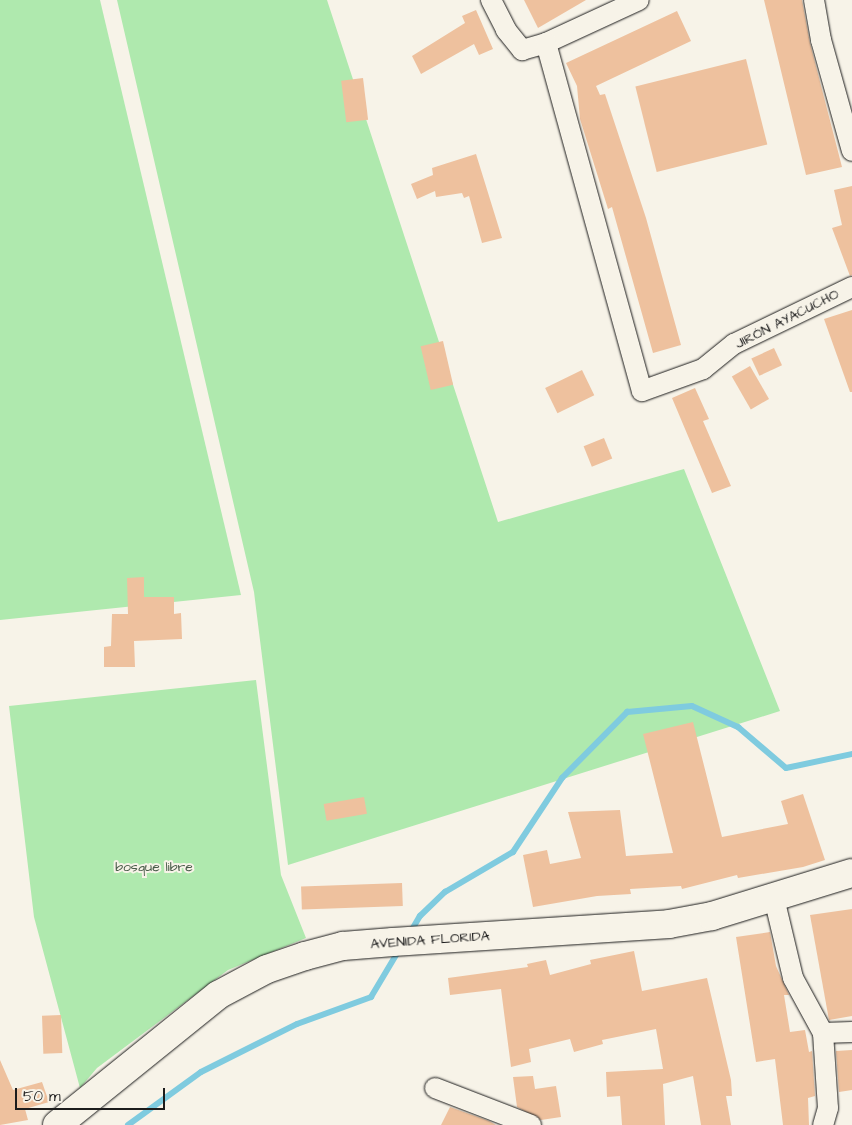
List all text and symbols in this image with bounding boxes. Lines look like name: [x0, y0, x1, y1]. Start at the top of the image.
street label: JIRÓN AYACUCHO: [732, 286, 842, 352]
park label: bosque libre: [115, 859, 193, 875]
street label: AVENIDA FLORIDA: [370, 927, 490, 953]
scale bar: [18, 1078, 168, 1110]
text: 50 m: [23, 1086, 61, 1107]

